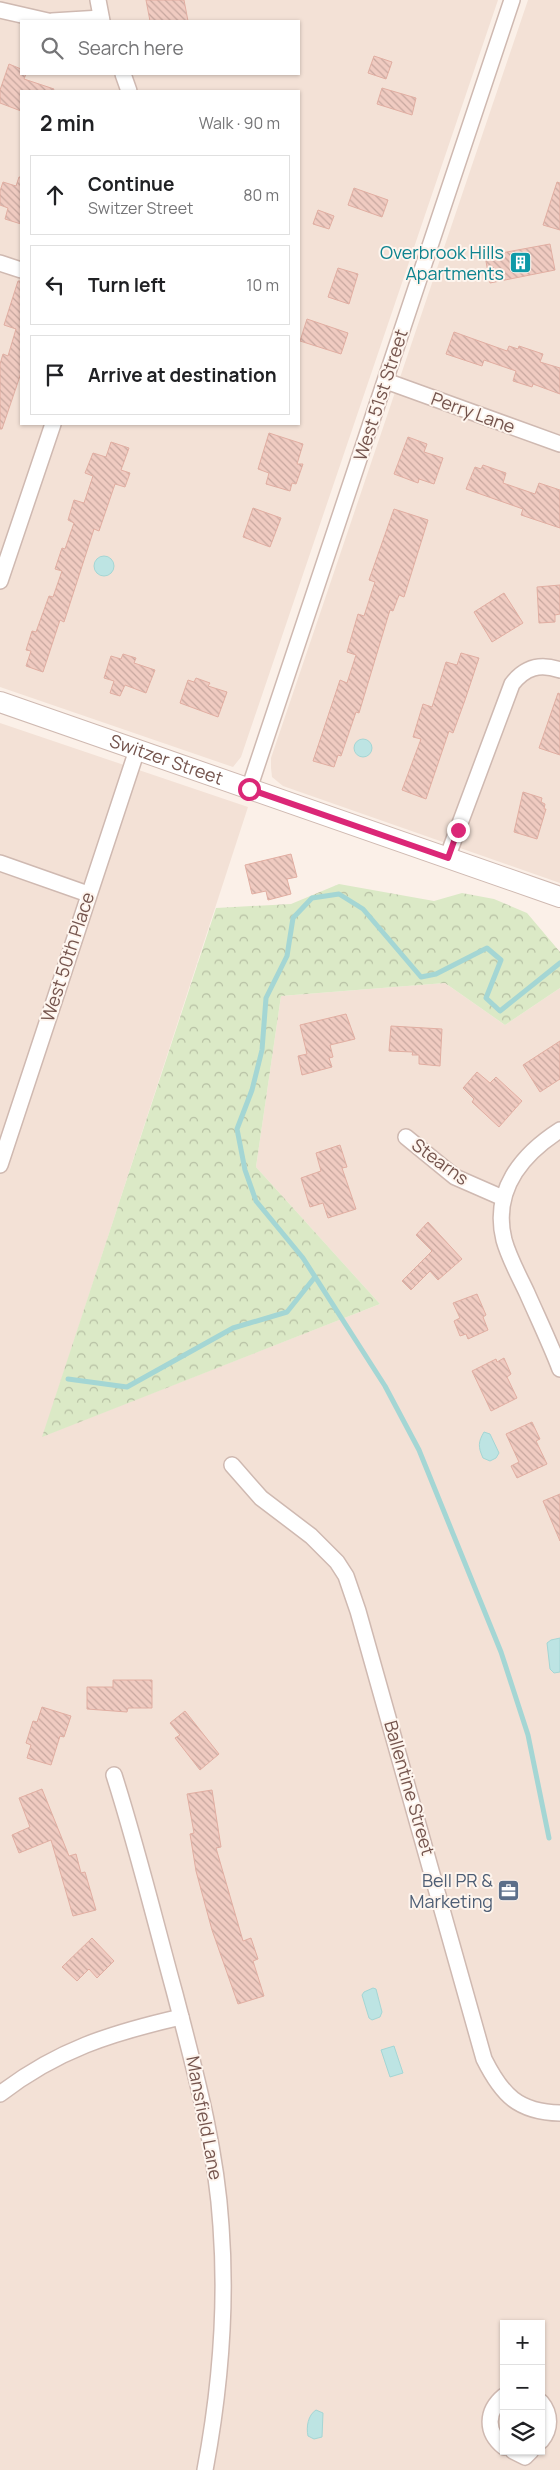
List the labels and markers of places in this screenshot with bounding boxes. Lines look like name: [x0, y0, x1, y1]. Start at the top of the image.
place label: Overbrook Hills Apartments: [380, 240, 504, 285]
building icon: Overbrook Hills Apartments: [508, 251, 532, 275]
place label: Bell PR & Marketing: [409, 1868, 493, 1913]
office icon: Bell PR & Marketing: [497, 1879, 521, 1903]

